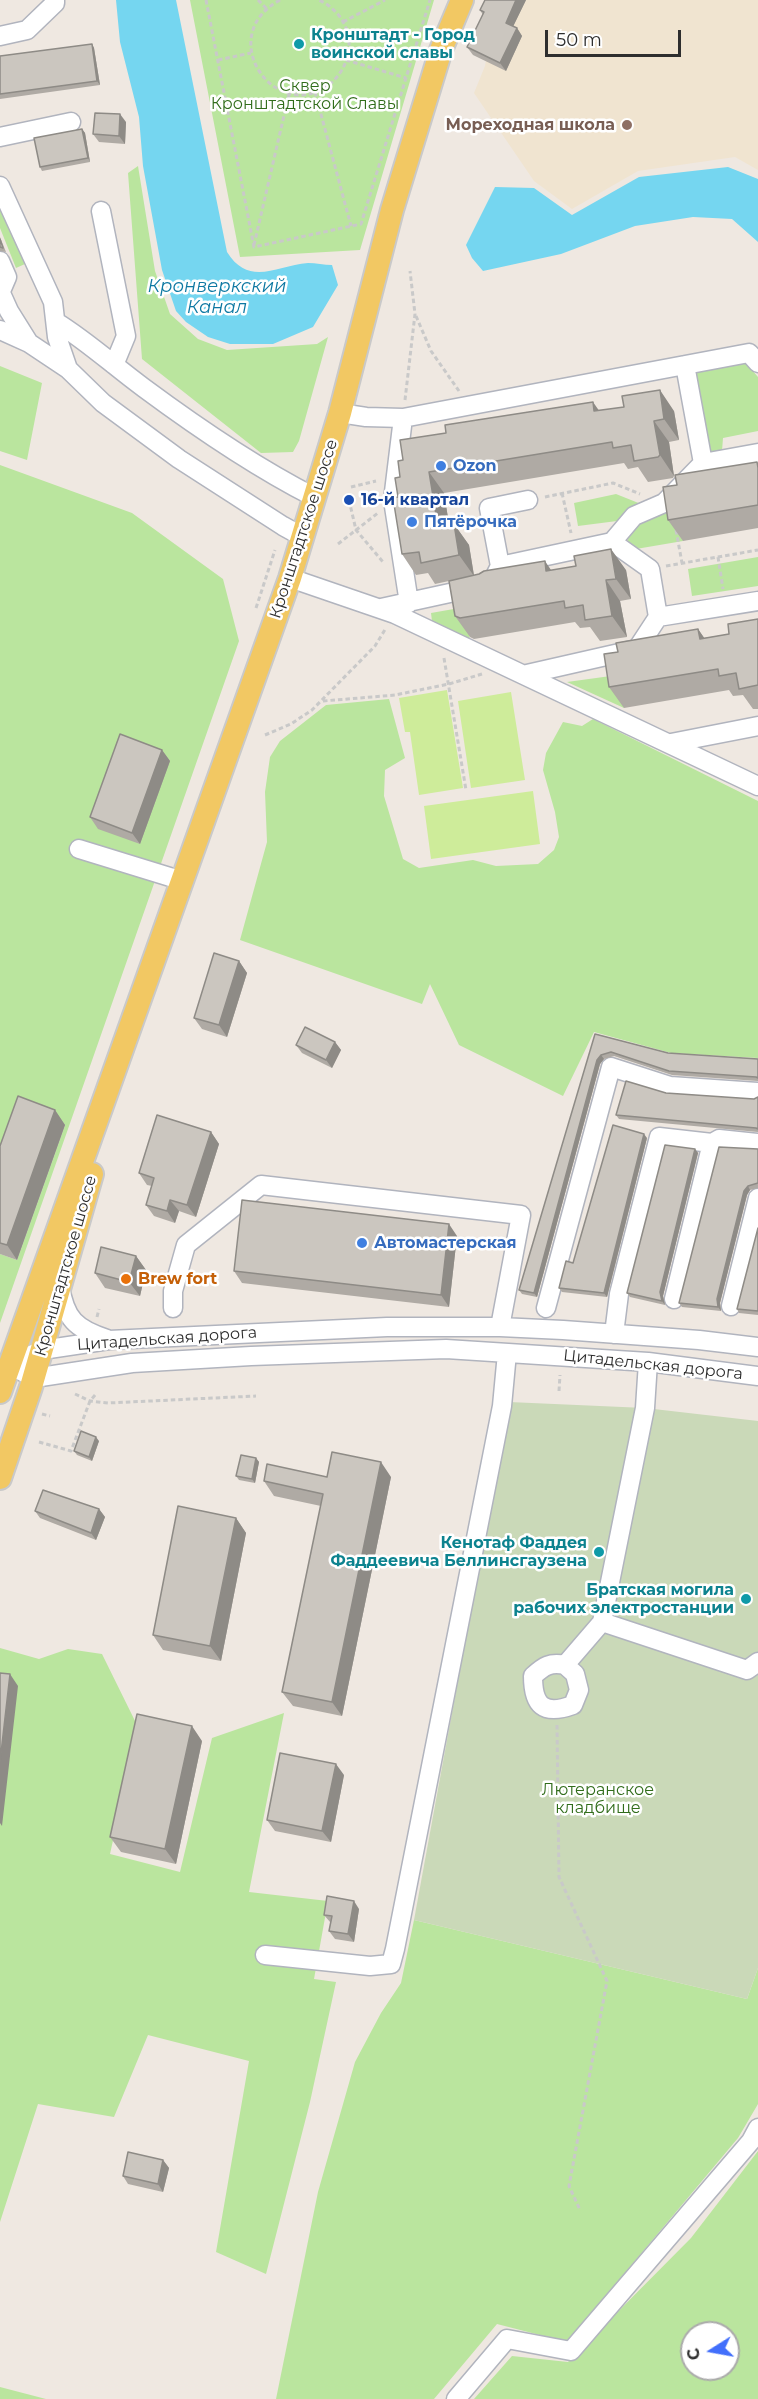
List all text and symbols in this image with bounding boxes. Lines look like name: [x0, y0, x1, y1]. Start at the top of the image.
scale bar: [548, 18, 684, 56]
place label: Кронштадт - Город воинской славы: [311, 25, 475, 63]
text: 50 m: [556, 29, 602, 51]
marker: Кронштадт - Город воинской славы: [292, 37, 306, 51]
park label: Сквер Кронштадтской Славы: [211, 76, 399, 114]
place label: Мореходная школа: [446, 115, 615, 135]
marker: Мореходная школа: [620, 118, 634, 132]
water label: Кронверкский Канал: [148, 276, 286, 318]
street label: Кронштадтское шоссе: [266, 437, 342, 621]
place label: Ozon: [453, 456, 497, 476]
marker: Ozon: [434, 459, 448, 473]
place label: 16-й квартал: [361, 490, 469, 510]
marker: 16-й квартал: [342, 493, 356, 507]
place label: Пятёрочка: [424, 512, 517, 532]
marker: Пятёрочка: [405, 515, 419, 529]
street label: Кронштадтское шоссе: [31, 1173, 101, 1359]
place label: Автомастерская: [374, 1233, 516, 1253]
marker: Автомастерская: [355, 1236, 369, 1250]
place label: Brew fort: [138, 1269, 217, 1289]
marker: Brew fort: [119, 1272, 133, 1286]
street label: Цитадельская дорога: [76, 1323, 258, 1355]
street label: Цитадельская дорога: [562, 1346, 744, 1384]
place label: Кенотаф Фаддея Фаддеевича Беллинсгаузена: [330, 1533, 587, 1571]
marker: Кенотаф Фаддея Фаддеевича Беллинсгаузена: [592, 1545, 606, 1559]
place label: Братская могила рабочих электростанции: [513, 1580, 734, 1618]
marker: Братская могила рабочих электростанции: [739, 1592, 753, 1606]
park label: Лютеранское кладбище: [542, 1780, 654, 1818]
north arrow: [680, 2321, 740, 2381]
text: С: [683, 2347, 704, 2362]

